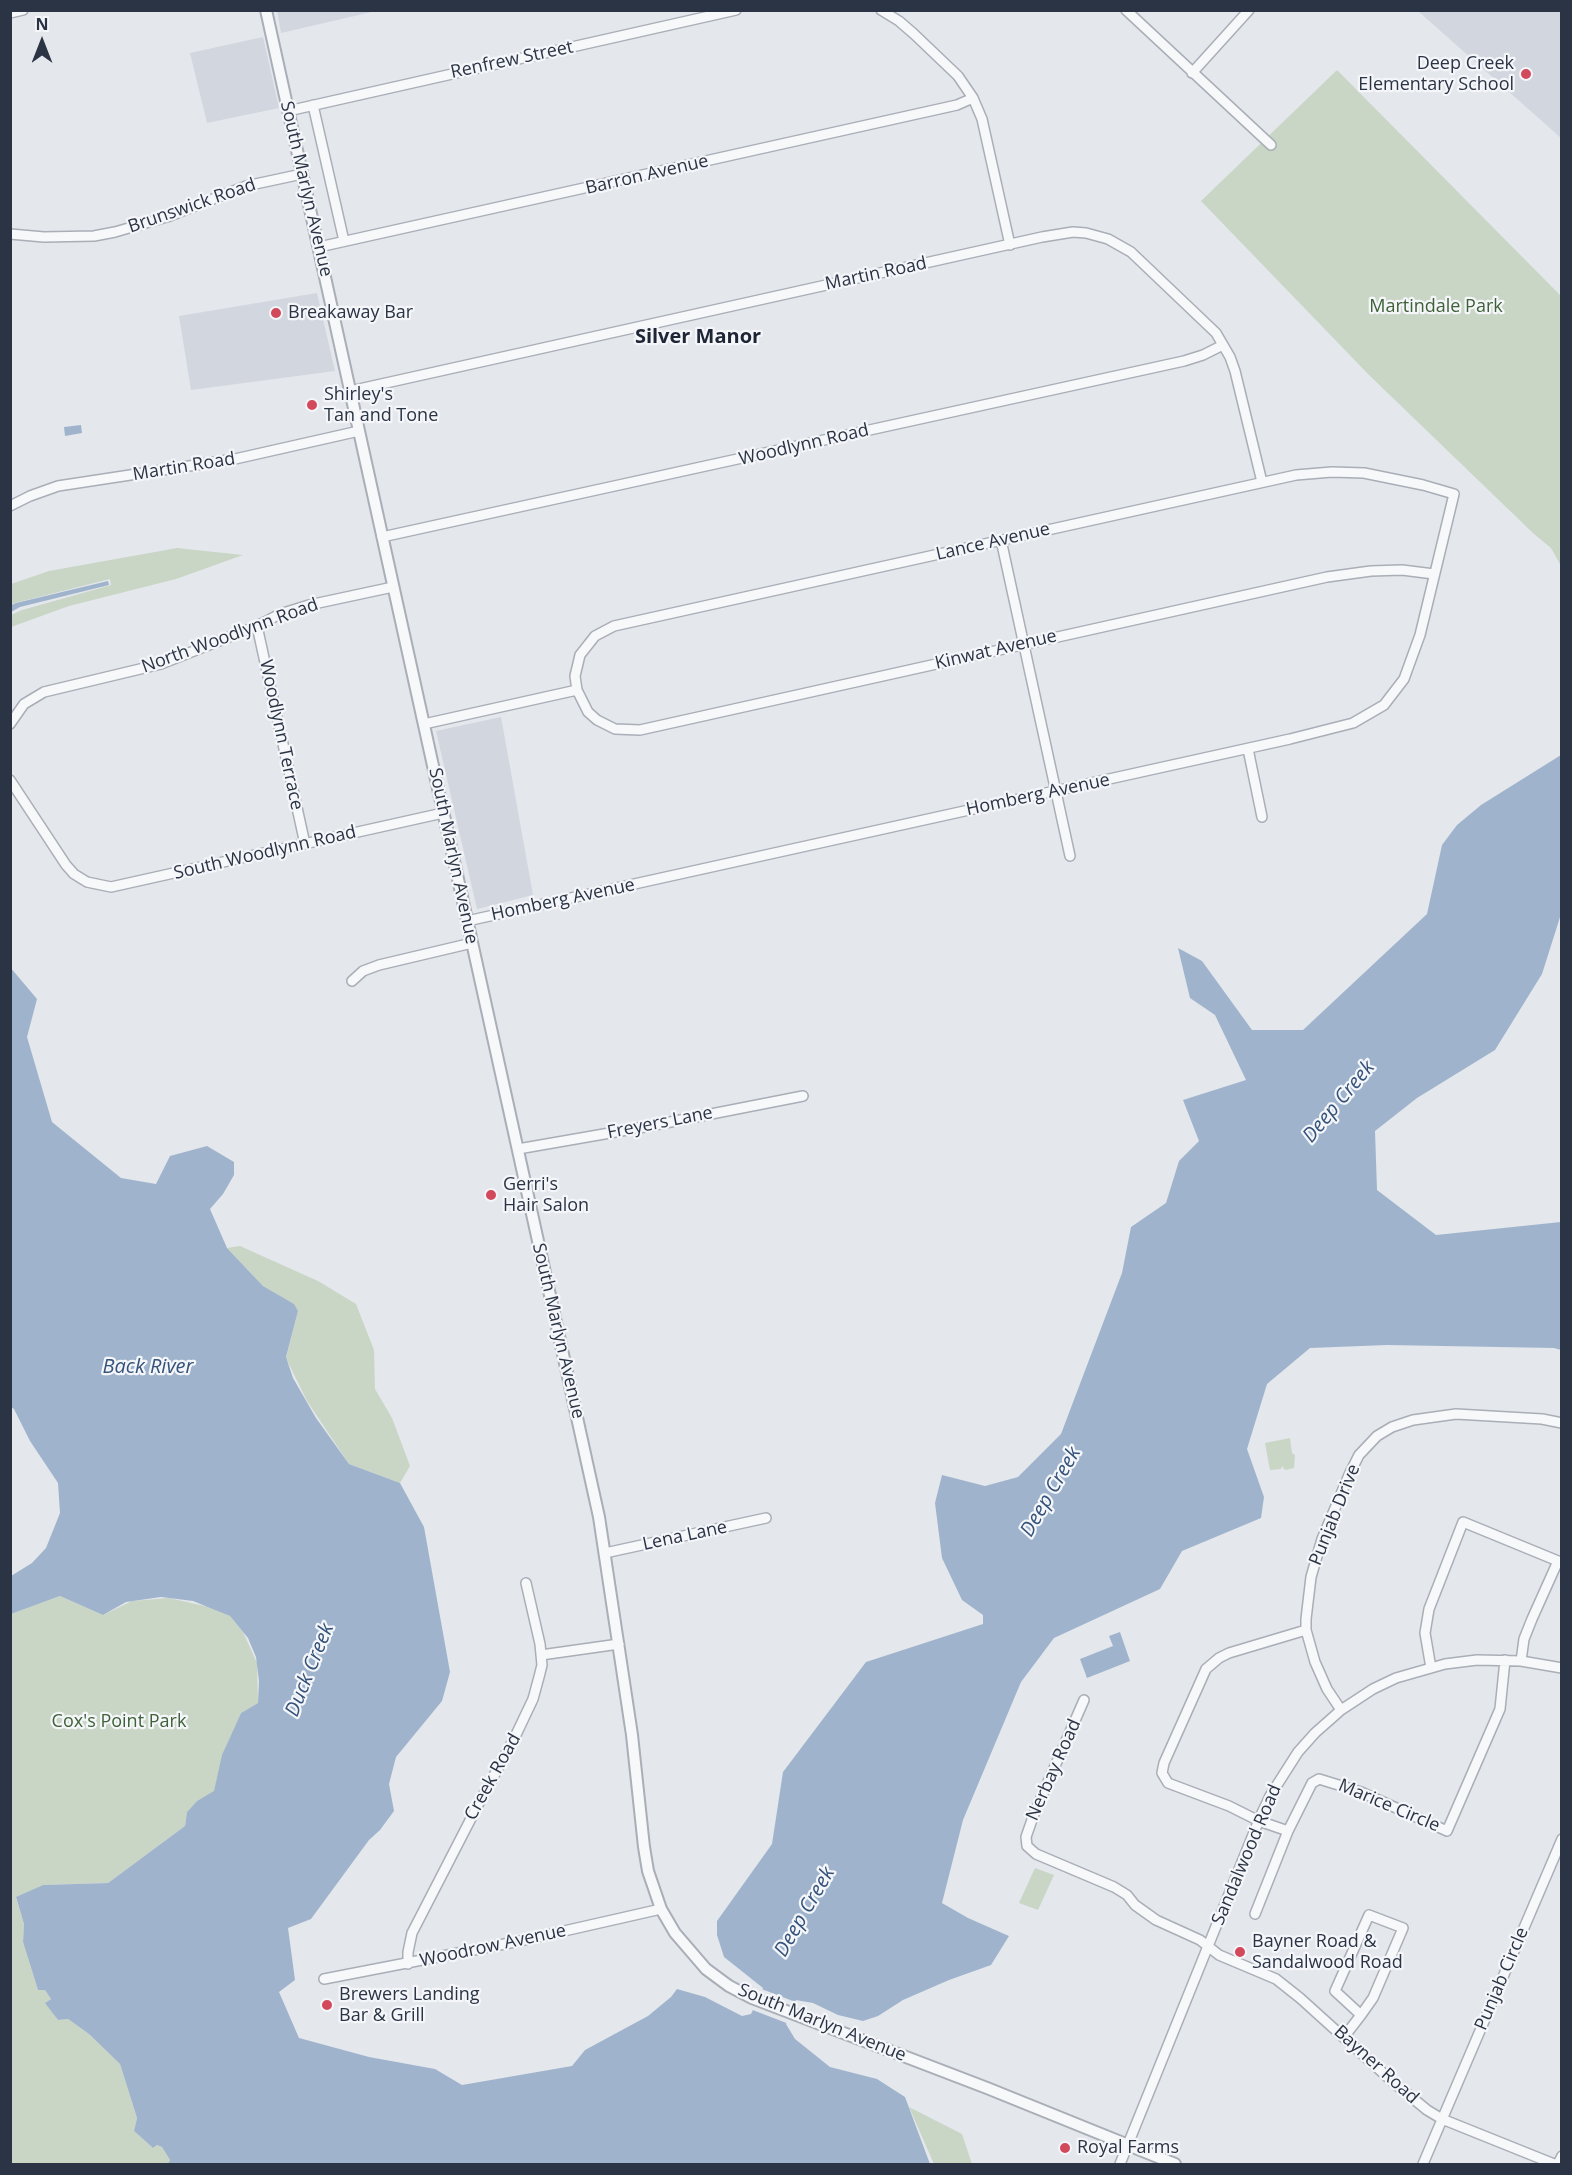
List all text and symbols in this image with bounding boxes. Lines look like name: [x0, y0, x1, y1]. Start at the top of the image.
north arrow: [12, 12, 72, 72]
text: N: [35, 13, 49, 35]
street label: Renfrew Street: [449, 36, 575, 84]
place label: Deep Creek Elementary School: [1358, 53, 1514, 96]
marker: Deep Creek Elementary School: [1519, 67, 1533, 81]
street label: South Marlyn Avenue: [275, 99, 337, 279]
street label: Barron Avenue: [583, 150, 711, 200]
street label: Brunswick Road: [125, 174, 259, 238]
street label: Martin Road: [823, 253, 929, 295]
park label: Martindale Park: [1369, 296, 1503, 318]
place label: Breakaway Bar: [288, 302, 413, 324]
marker: Breakaway Bar: [269, 306, 283, 320]
district label: Silver Manor: [635, 325, 761, 349]
place label: Shirley's Tan and Tone: [324, 384, 438, 426]
marker: Shirley's Tan and Tone: [305, 398, 319, 412]
street label: Woodlynn Road: [737, 420, 871, 470]
street label: Martin Road: [131, 448, 237, 486]
street label: Lance Avenue: [934, 518, 1052, 566]
street label: North Woodlynn Road: [139, 594, 321, 678]
street label: Kinwat Avenue: [933, 625, 1059, 675]
street label: Woodlynn Terrace: [255, 658, 307, 812]
street label: South Marlyn Avenue: [424, 766, 482, 946]
street label: Homberg Avenue: [964, 769, 1112, 821]
street label: South Woodlynn Road: [172, 822, 358, 884]
street label: Homberg Avenue: [489, 874, 637, 926]
water label: Deep Creek: [1298, 1056, 1380, 1148]
street label: Freyers Lane: [605, 1102, 715, 1144]
place label: Gerri's Hair Salon: [503, 1174, 589, 1216]
marker: Gerri's Hair Salon: [484, 1188, 498, 1202]
street label: South Marlyn Avenue: [527, 1241, 589, 1421]
water label: Back River: [103, 1355, 193, 1379]
water label: Deep Creek: [1016, 1443, 1086, 1541]
street label: Punjab Drive: [1305, 1461, 1365, 1569]
street label: Lena Lane: [641, 1517, 729, 1555]
water label: Duck Creek: [280, 1620, 340, 1720]
park label: Cox's Point Park: [52, 1711, 186, 1733]
street label: Nerbay Road: [1022, 1716, 1086, 1824]
street label: Creek Road: [460, 1730, 526, 1824]
street label: Marice Circle: [1335, 1775, 1443, 1837]
street label: Sandalwood Road: [1208, 1781, 1286, 1929]
water label: Deep Creek: [770, 1863, 840, 1961]
street label: Woodrow Avenue: [418, 1920, 568, 1972]
street label: Punjab Circle: [1471, 1924, 1533, 2034]
place label: Bayner Road & Sandalwood Road: [1252, 1931, 1403, 1974]
marker: Bayner Road & Sandalwood Road: [1233, 1945, 1247, 1959]
street label: South Marlyn Avenue: [735, 1979, 909, 2067]
place label: Brewers Landing Bar & Grill: [339, 1984, 480, 2026]
marker: Brewers Landing Bar & Grill: [320, 1998, 334, 2012]
street label: Bayner Road: [1329, 2021, 1423, 2109]
place label: Royal Farms: [1077, 2137, 1179, 2159]
marker: Royal Farms: [1058, 2141, 1072, 2155]

